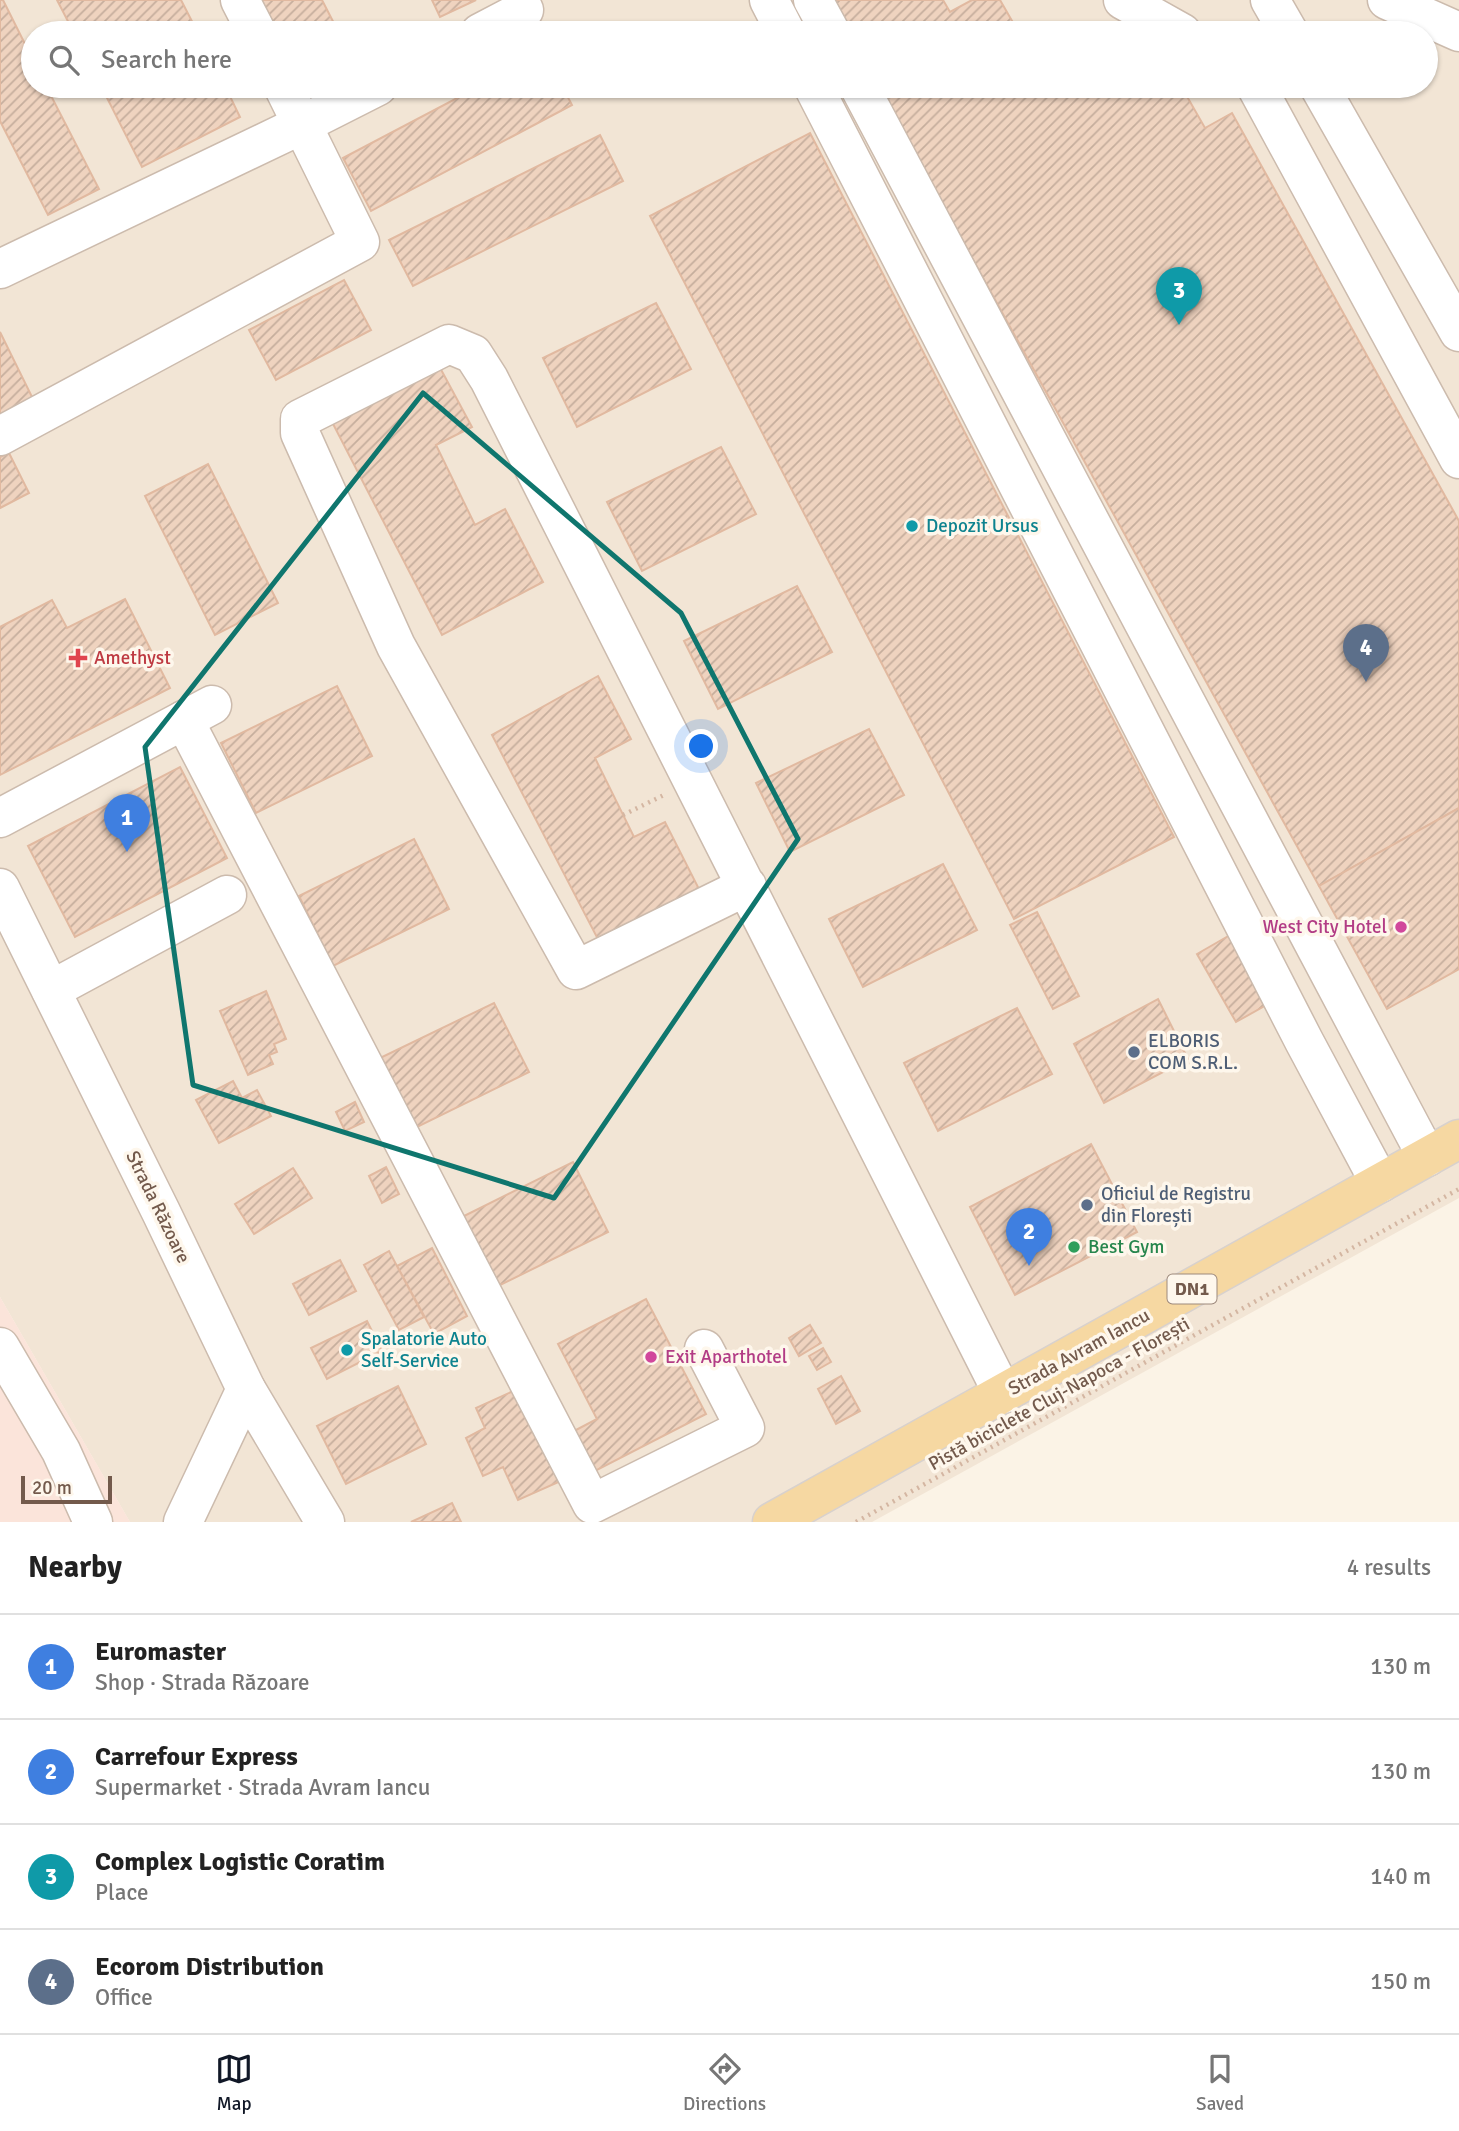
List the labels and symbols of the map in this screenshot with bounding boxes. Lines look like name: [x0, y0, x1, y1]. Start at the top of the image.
pin: 3: [1156, 267, 1202, 325]
place label: Depozit Ursus: [926, 514, 1039, 538]
marker: Depozit Ursus: [904, 518, 920, 534]
pin: 4: [1343, 624, 1389, 682]
place label: Amethyst: [94, 646, 171, 670]
marker: Amethyst: [68, 648, 88, 668]
your location: [684, 729, 718, 763]
pin: 1: [104, 794, 150, 852]
place label: West City Hotel: [1263, 915, 1387, 939]
marker: West City Hotel: [1393, 919, 1409, 935]
place label: ELBORIS COM S.R.L.: [1148, 1029, 1238, 1075]
marker: ELBORIS COM S.R.L.: [1126, 1044, 1142, 1060]
street label: Strada Răzoare: [120, 1147, 196, 1267]
place label: Oficiul de Registru din Florești: [1101, 1182, 1251, 1228]
marker: Oficiul de Registru din Florești: [1079, 1197, 1095, 1213]
pin: 2: [1006, 1208, 1052, 1266]
place label: Best Gym: [1088, 1235, 1164, 1259]
marker: Best Gym: [1066, 1239, 1082, 1255]
road number: DN1: [1168, 1274, 1216, 1304]
street label: Strada Avram Iancu: [1004, 1303, 1154, 1401]
street label: Pistă biciclete Cluj-Napoca - Florești: [924, 1312, 1194, 1476]
place label: Spalatorie Auto Self-Service: [361, 1327, 487, 1373]
marker: Spalatorie Auto Self-Service: [339, 1342, 355, 1358]
place label: Exit Aparthotel: [665, 1345, 787, 1369]
marker: Exit Aparthotel: [643, 1349, 659, 1365]
scale bar: [21, 1473, 112, 1505]

